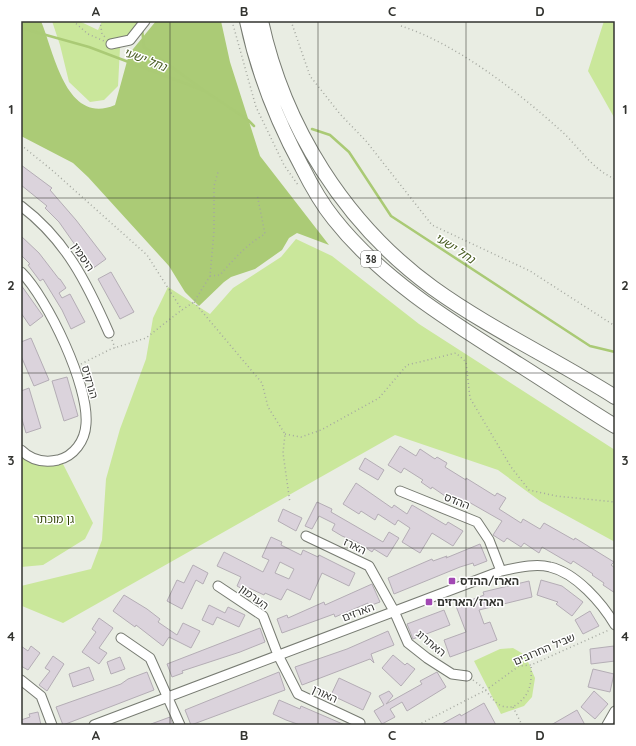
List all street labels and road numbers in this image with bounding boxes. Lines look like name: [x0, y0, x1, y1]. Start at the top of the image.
street label: היסמין: [68, 240, 98, 274]
road number: 38: [361, 251, 381, 267]
street label: הנרקיס: [79, 364, 101, 400]
street label: ההדס: [442, 490, 472, 512]
street label: הארז: [341, 535, 369, 557]
street label: הערמון: [236, 582, 272, 613]
street label: הארזים: [340, 599, 376, 625]
street label: האתרוג: [413, 627, 449, 660]
street label: שביל החרובים: [511, 630, 577, 668]
street label: האורן: [310, 682, 340, 706]

